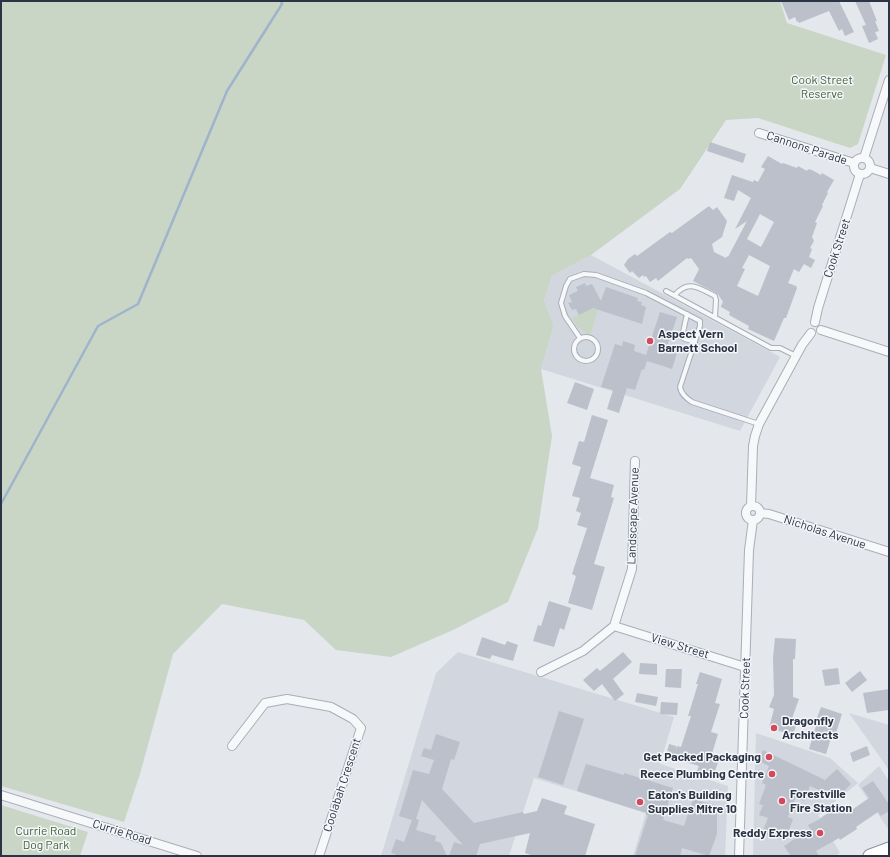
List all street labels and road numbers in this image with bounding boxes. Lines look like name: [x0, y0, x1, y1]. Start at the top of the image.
street label: Cannons Parade: [765, 128, 849, 168]
street label: Cook Street: [821, 217, 853, 279]
street label: Landscape Avenue: [624, 467, 642, 565]
street label: Nicholas Avenue: [782, 512, 868, 552]
street label: View Street: [649, 630, 711, 662]
street label: Cook Street: [737, 657, 753, 719]
street label: Coolabah Crescent: [320, 736, 364, 834]
street label: Currie Road: [91, 816, 153, 848]

